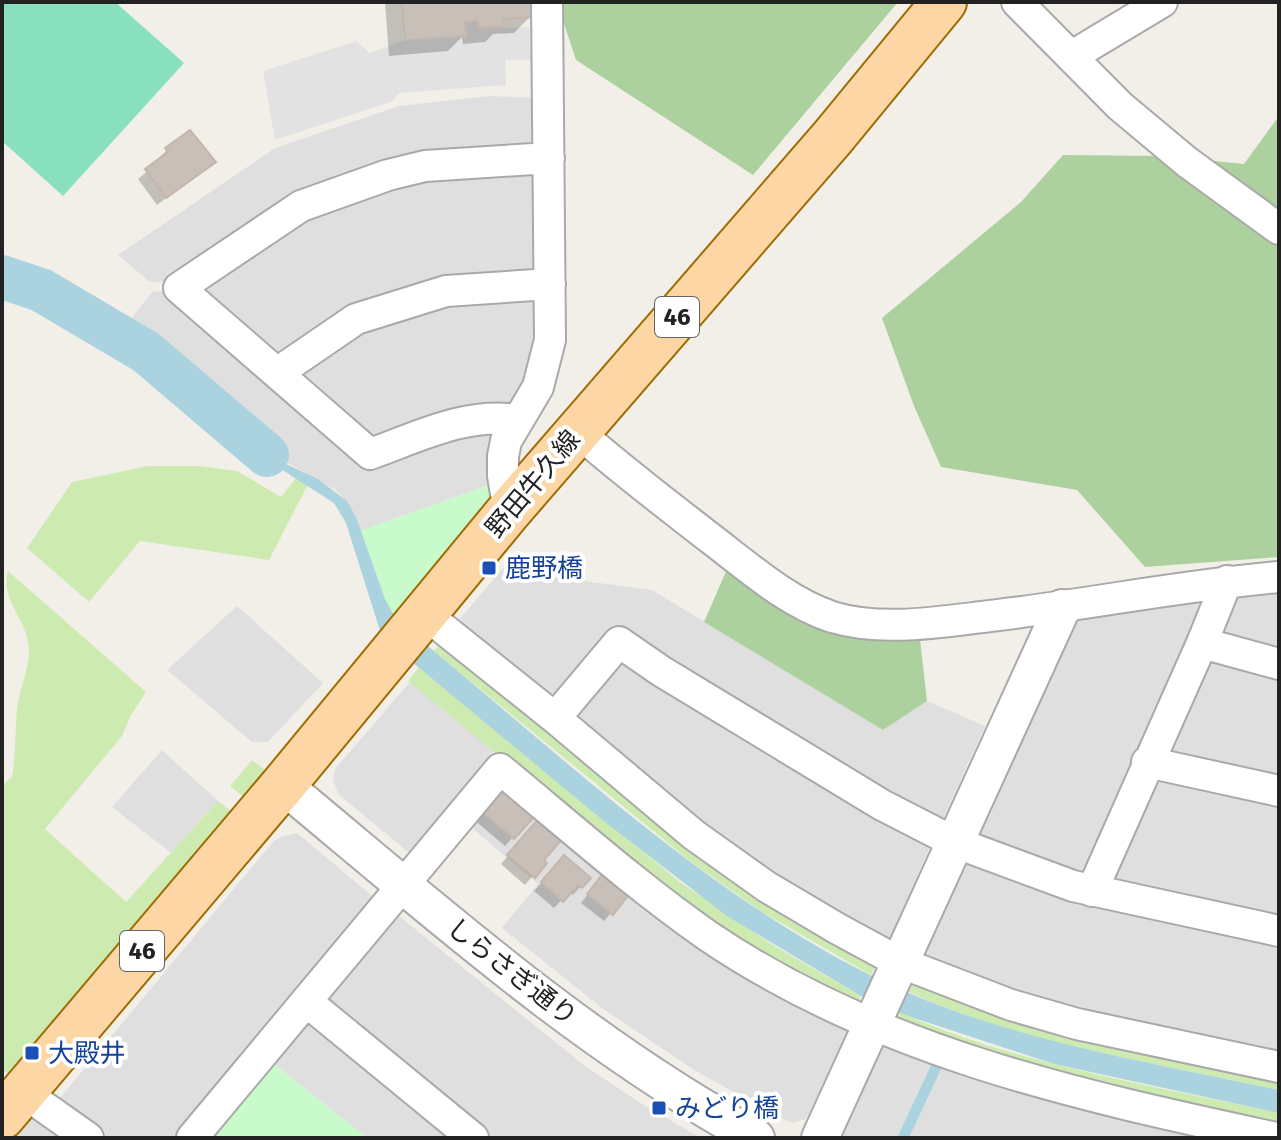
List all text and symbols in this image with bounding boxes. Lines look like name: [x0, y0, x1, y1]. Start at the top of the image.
road number: 46: [655, 297, 699, 337]
street label: 野田牛久線: [479, 424, 587, 544]
place label: 鹿野橋: [505, 553, 583, 584]
marker: 鹿野橋: [480, 559, 498, 577]
street label: しらさぎ通り: [441, 912, 583, 1032]
road number: 46: [120, 931, 164, 971]
place label: 大殿井: [48, 1038, 126, 1069]
marker: 大殿井: [23, 1044, 41, 1062]
place label: みどり橋: [675, 1093, 779, 1124]
marker: みどり橋: [650, 1099, 668, 1117]

